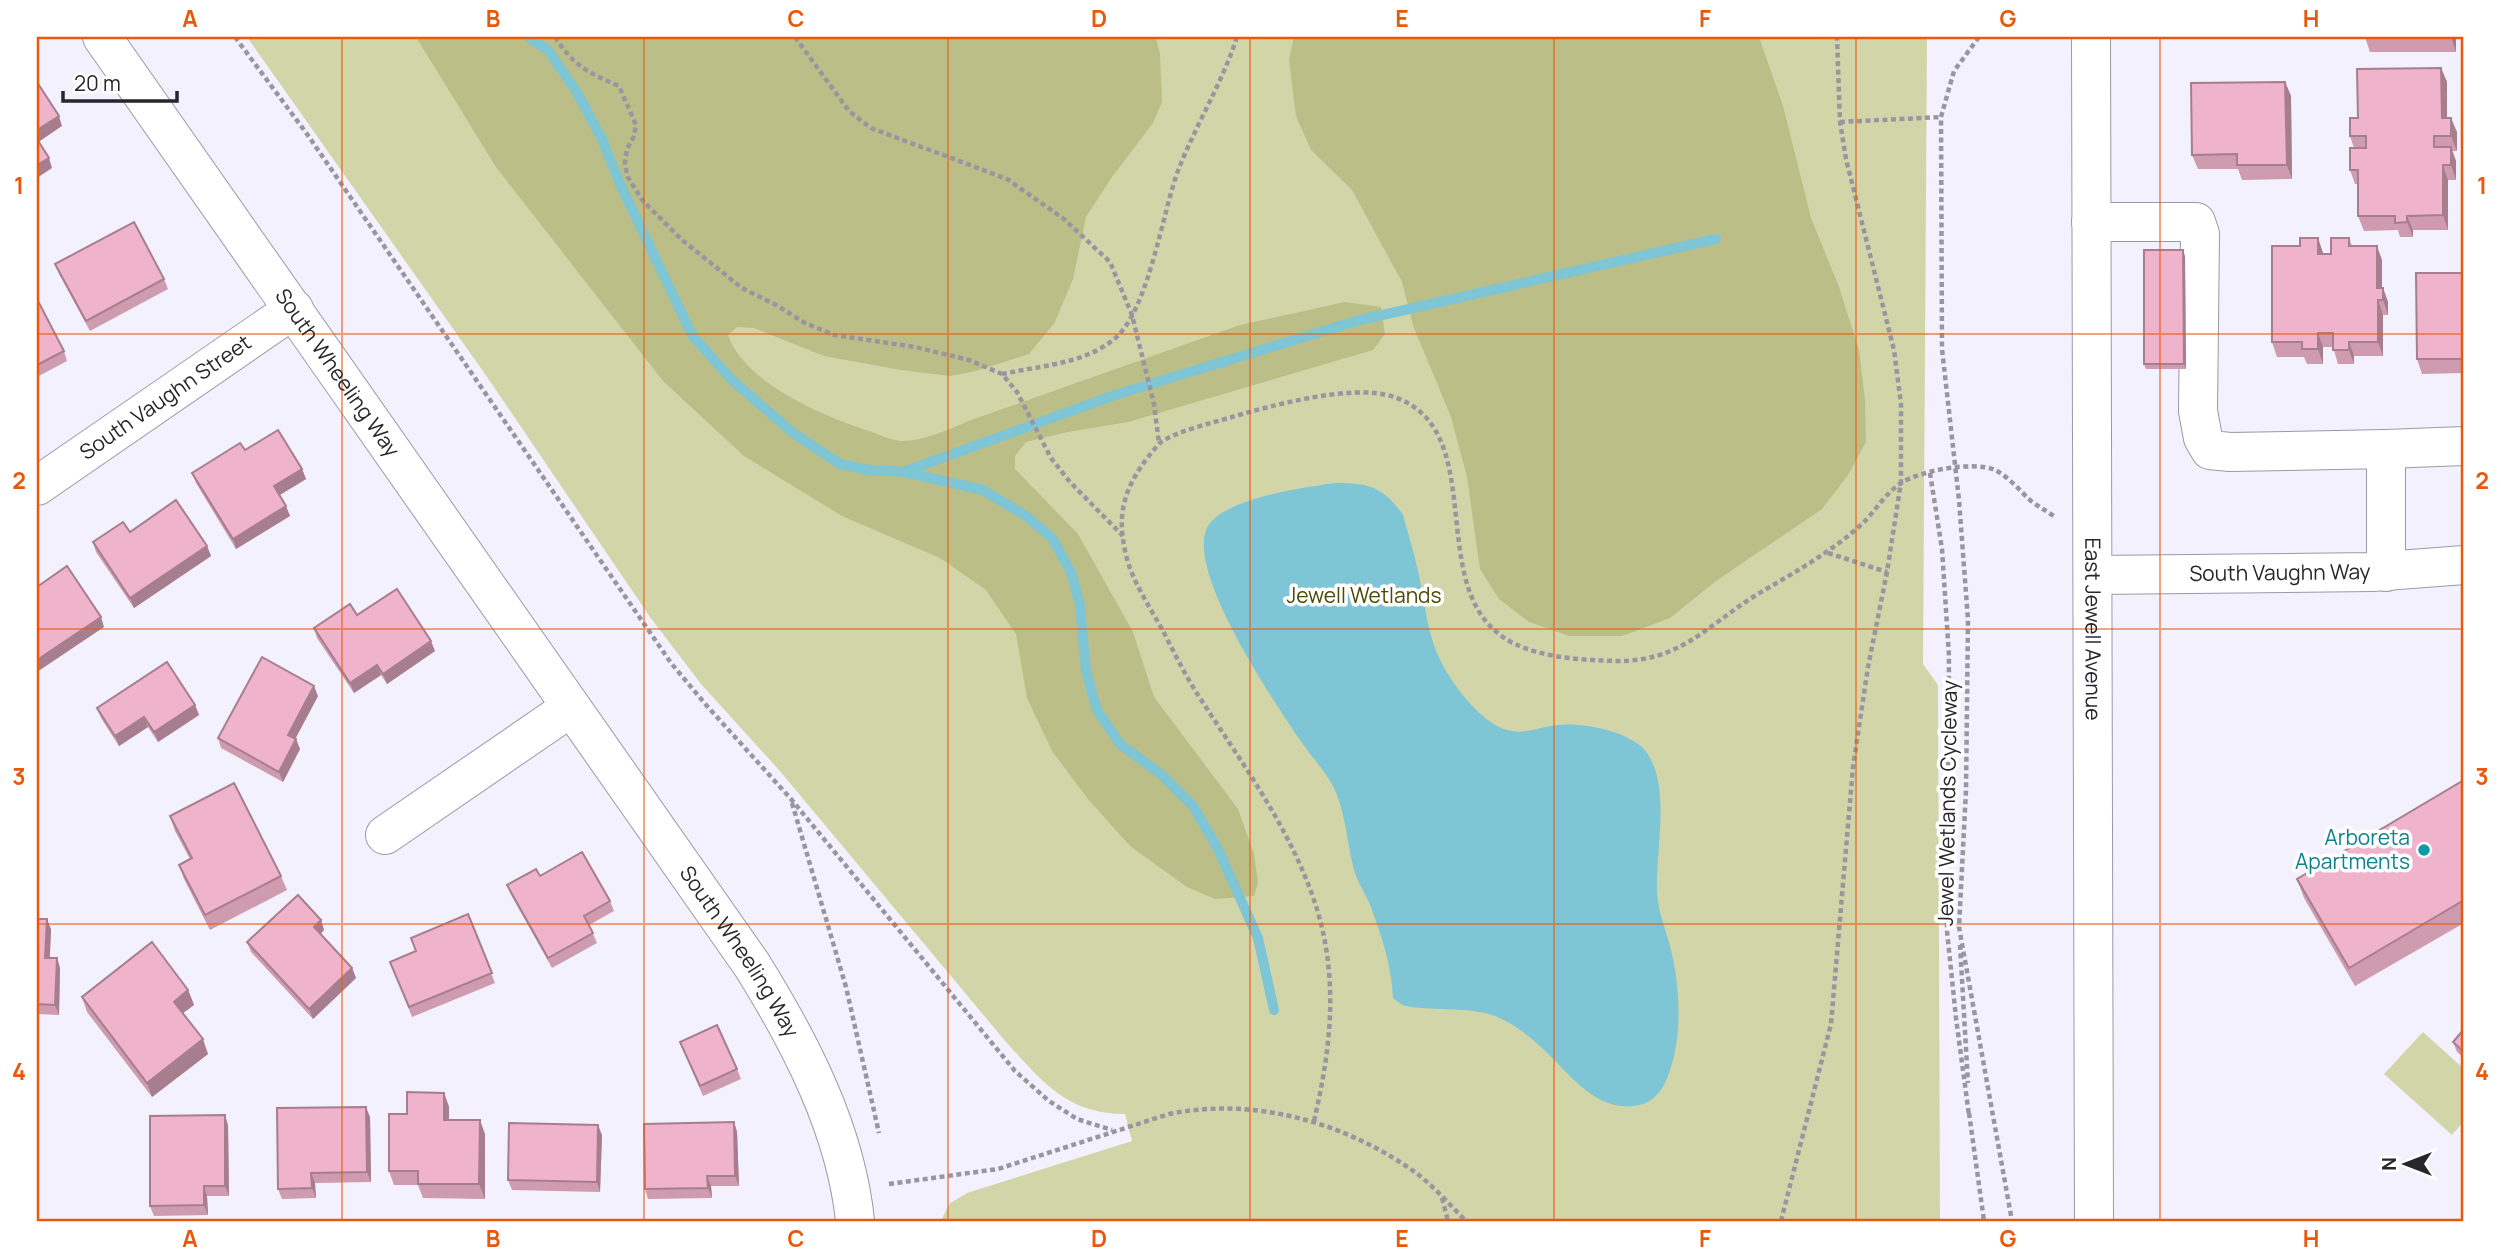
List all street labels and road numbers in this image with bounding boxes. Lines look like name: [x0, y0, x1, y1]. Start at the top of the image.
street label: South Wheeling Way: [269, 283, 407, 462]
street label: South Vaughn Street: [74, 328, 256, 466]
street label: East Jewell Avenue: [2079, 538, 2108, 720]
street label: South Vaughn Way: [2189, 557, 2371, 587]
street label: Jewel Wetlands Cycleway: [1931, 680, 1963, 926]
street label: South Wheeling Way: [674, 860, 806, 1042]

